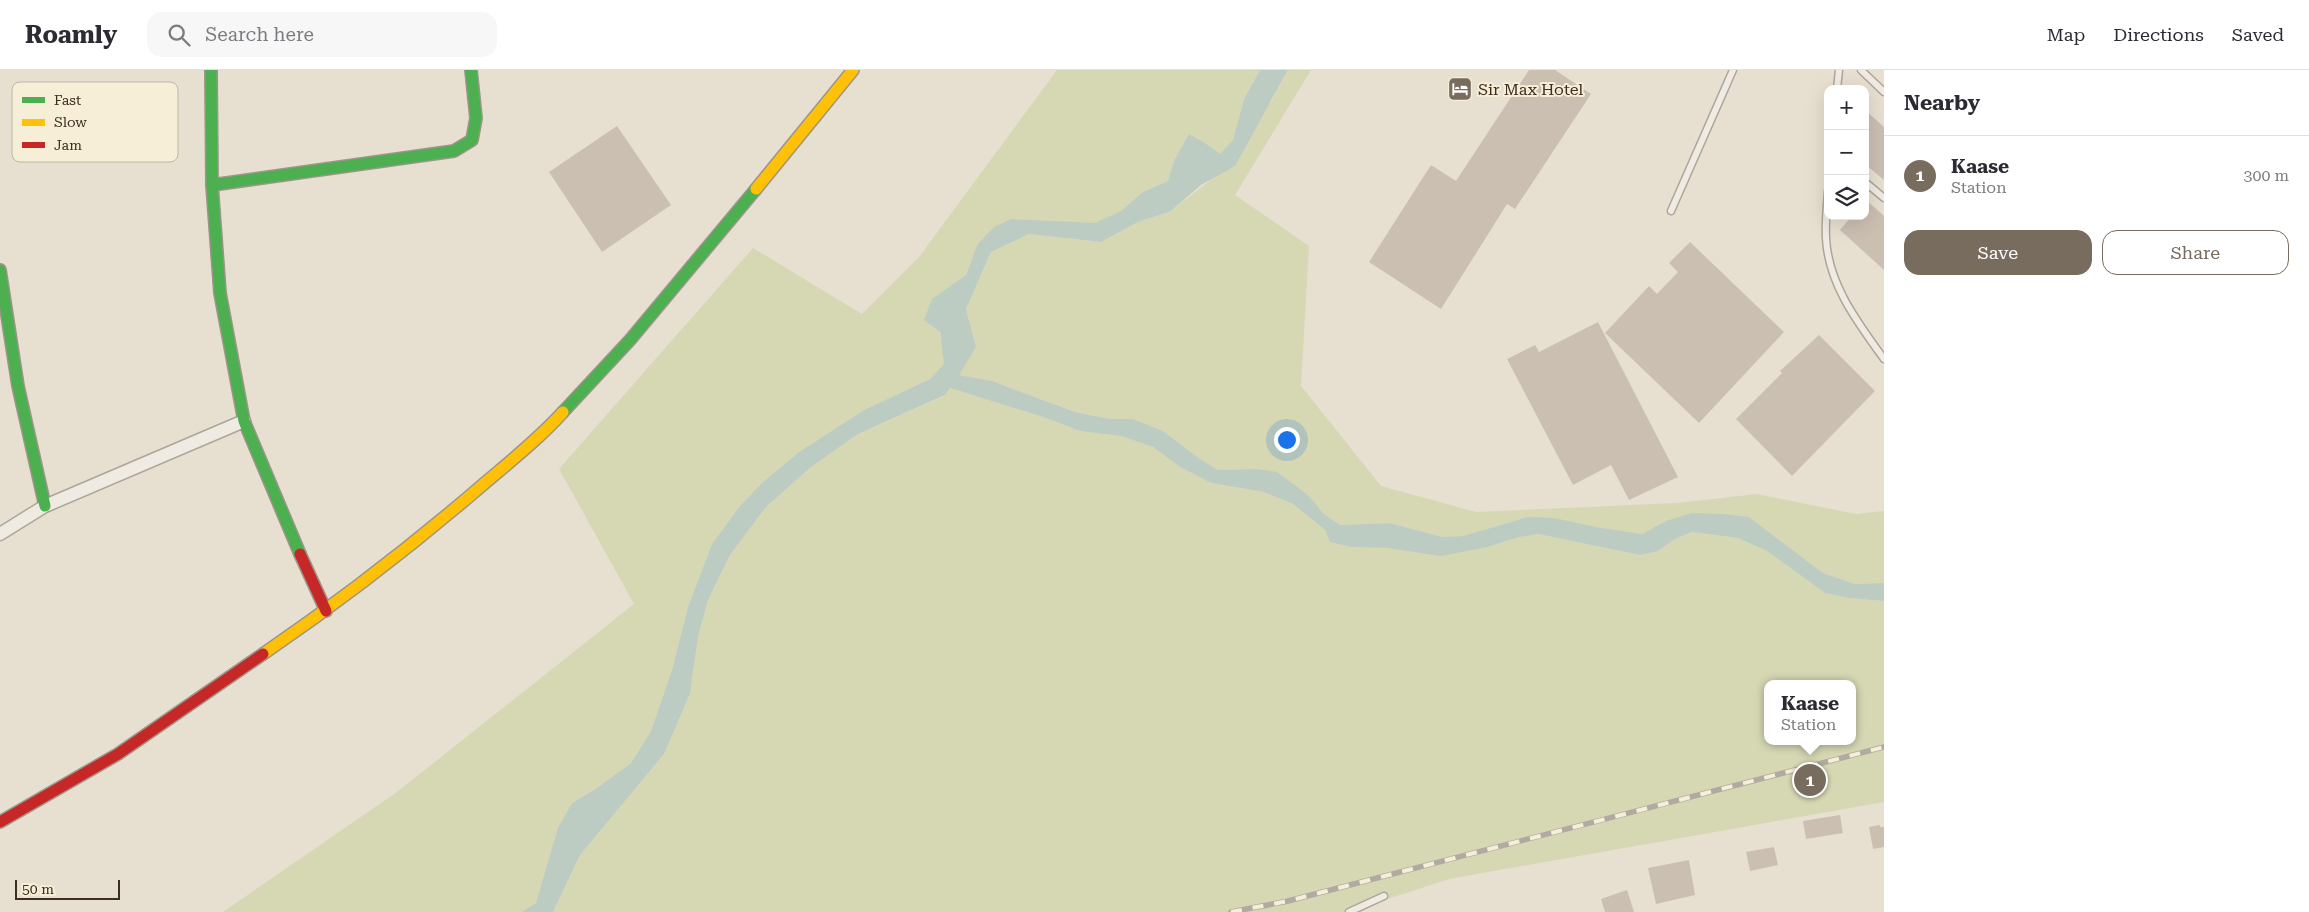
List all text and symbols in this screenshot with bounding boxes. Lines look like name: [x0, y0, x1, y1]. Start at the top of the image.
search box: [147, 12, 497, 57]
text: Roamly: [25, 21, 117, 49]
icon: search: [165, 21, 193, 49]
text: Search here: [205, 23, 314, 46]
text: Map: [2047, 24, 2085, 45]
text: Directions: [2113, 24, 2204, 45]
text: Saved: [2232, 24, 2284, 45]
hotel icon: Sir Max Hotel: [1447, 76, 1473, 102]
place label: Sir Max Hotel: [1478, 80, 1583, 99]
legend: [12, 82, 178, 162]
map controls: [1824, 85, 1869, 220]
button: +: [1824, 85, 1869, 130]
text: Nearby: [1904, 91, 1980, 115]
text: Fast: [54, 92, 81, 108]
text: Slow: [54, 114, 87, 130]
button: −: [1824, 130, 1869, 175]
text: Jam: [54, 137, 82, 153]
text: Kaase: [1951, 155, 2009, 178]
text: 1: [1916, 166, 1924, 185]
text: 300 m: [2243, 166, 2289, 185]
button: layers: [1824, 175, 1869, 220]
text: Station: [1951, 178, 2007, 197]
button: Save: [1904, 230, 2092, 275]
button: Share: [2102, 230, 2289, 275]
your location: [1274, 427, 1300, 453]
popup: [1764, 680, 1856, 745]
text: Kaase: [1781, 692, 1839, 715]
text: Station: [1781, 715, 1836, 734]
pin: 1: [1794, 761, 1826, 799]
scale bar: [15, 877, 120, 900]
text: 50 m: [22, 881, 54, 897]

